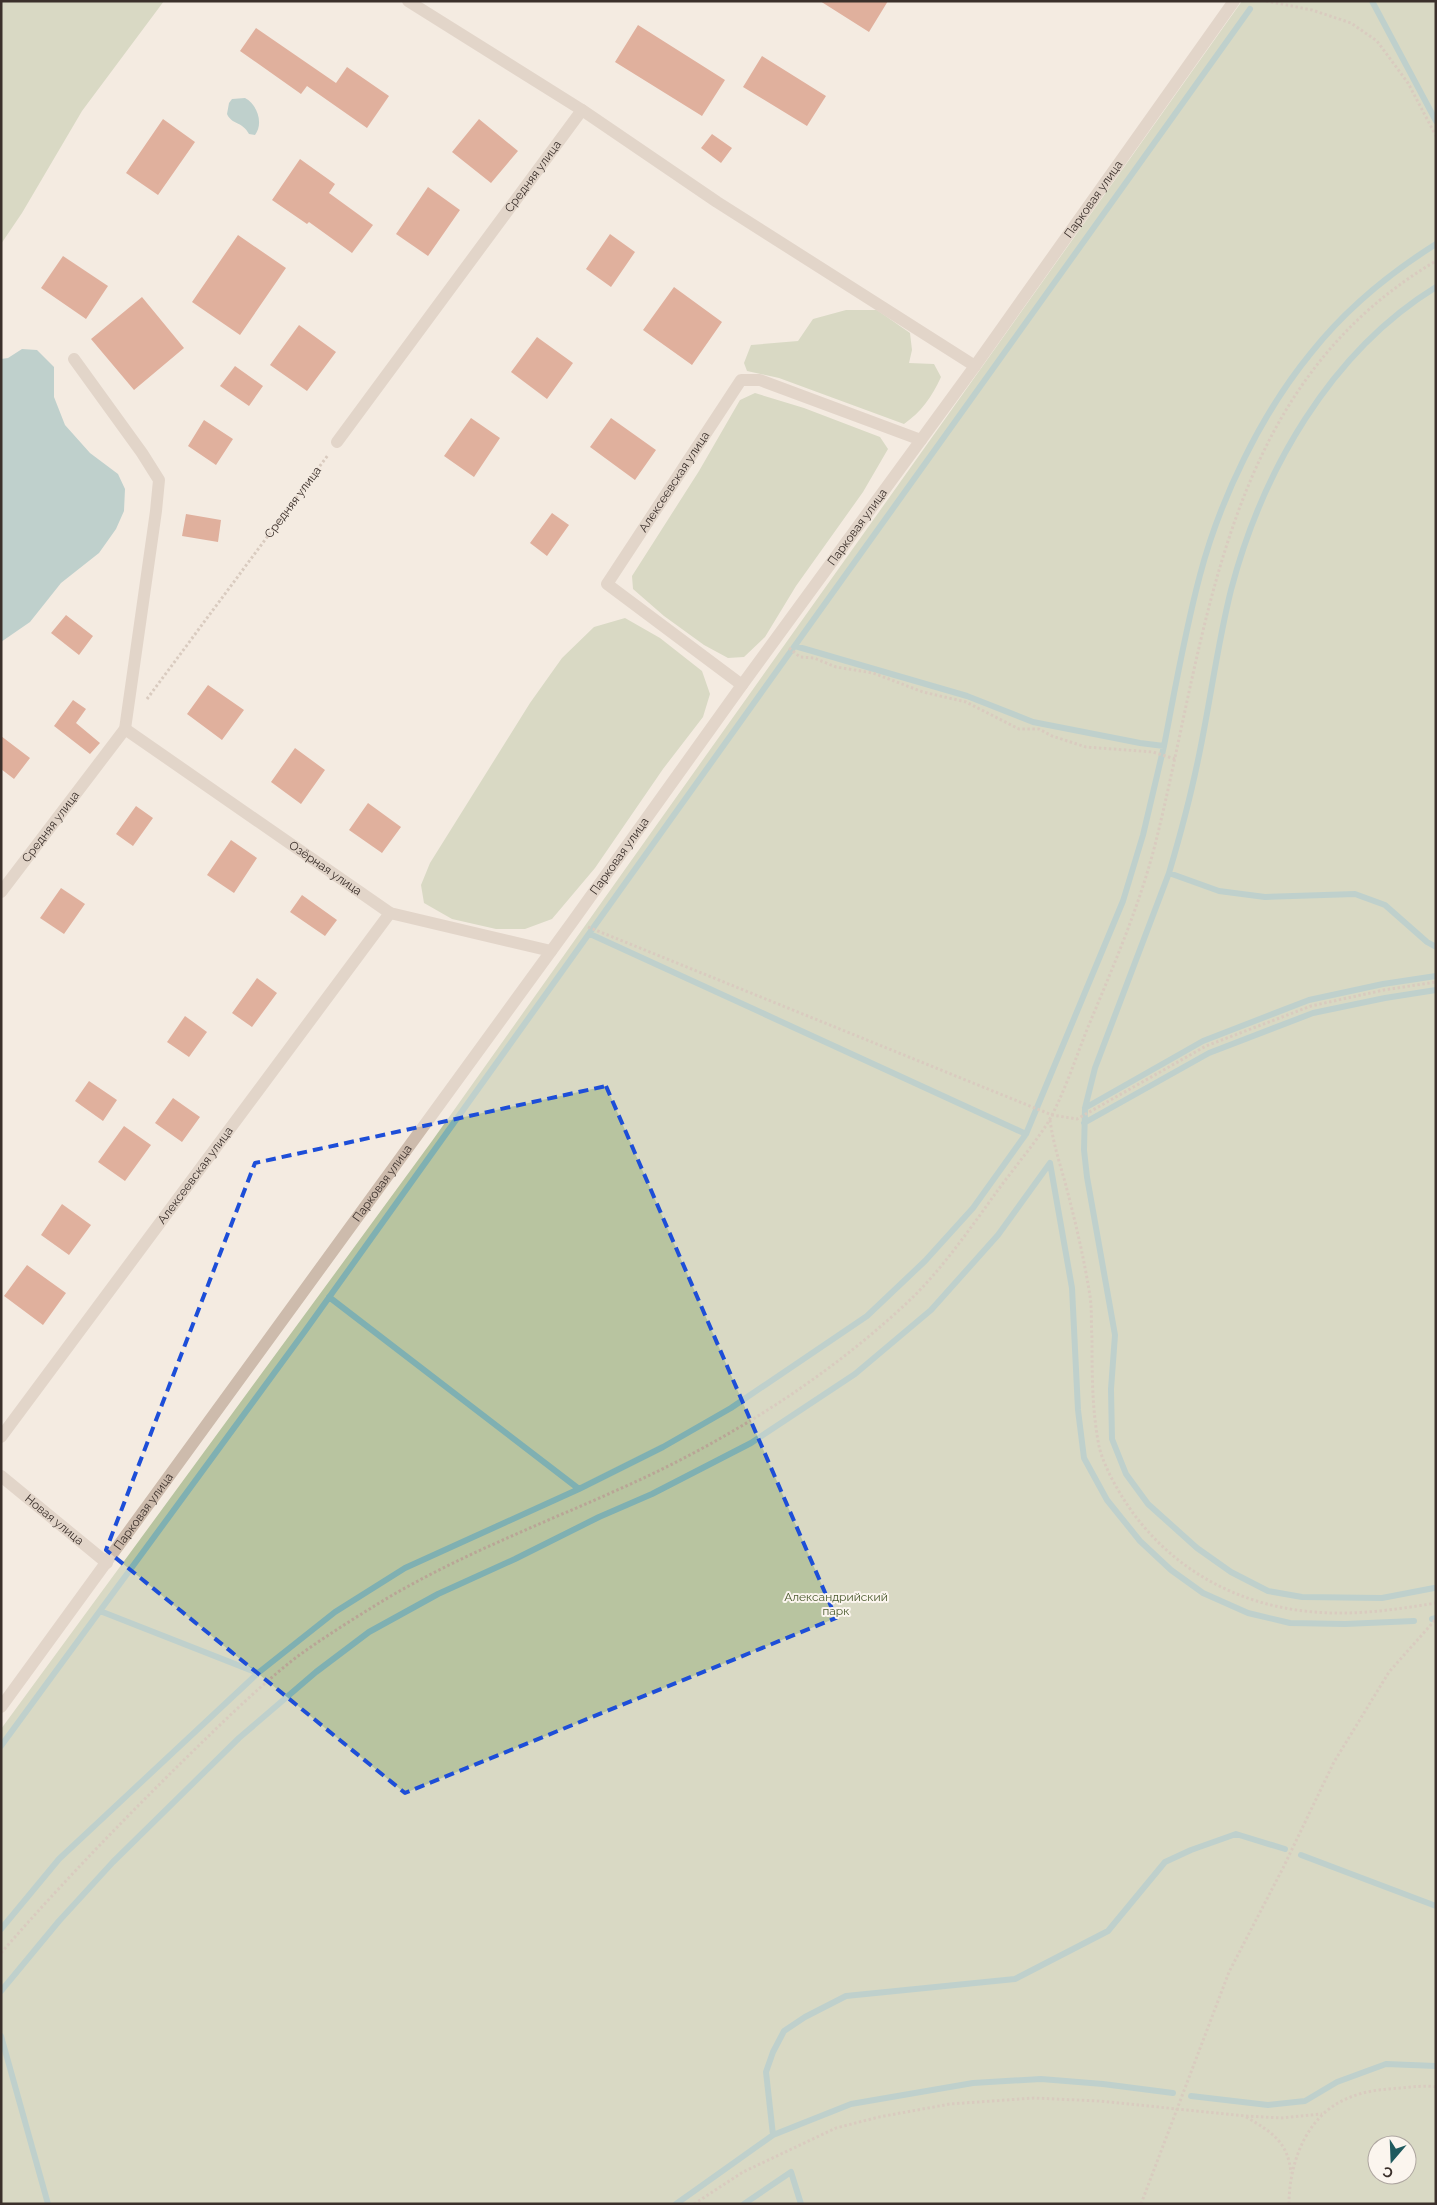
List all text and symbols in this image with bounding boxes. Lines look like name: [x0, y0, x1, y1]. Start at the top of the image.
street label: Средняя улица: [502, 138, 564, 215]
street label: Парковая улица: [1061, 158, 1126, 241]
street label: Алексеевская улица: [636, 429, 712, 535]
street label: Средняя улица: [262, 464, 324, 541]
street label: Парковая улица: [825, 486, 890, 568]
street label: Средняя улица: [19, 788, 82, 865]
street label: Парковая улица: [587, 815, 652, 897]
street label: Озёрная улица: [286, 838, 365, 898]
street label: Алексеевская улица: [155, 1124, 236, 1226]
street label: Парковая улица: [350, 1142, 415, 1224]
street label: Парковая улица: [111, 1470, 176, 1552]
street label: Новая улица: [22, 1492, 87, 1548]
park label: Александрийский парк: [784, 1590, 888, 1618]
north arrow: [1367, 2135, 1417, 2185]
text: С: [1380, 2163, 1395, 2181]

